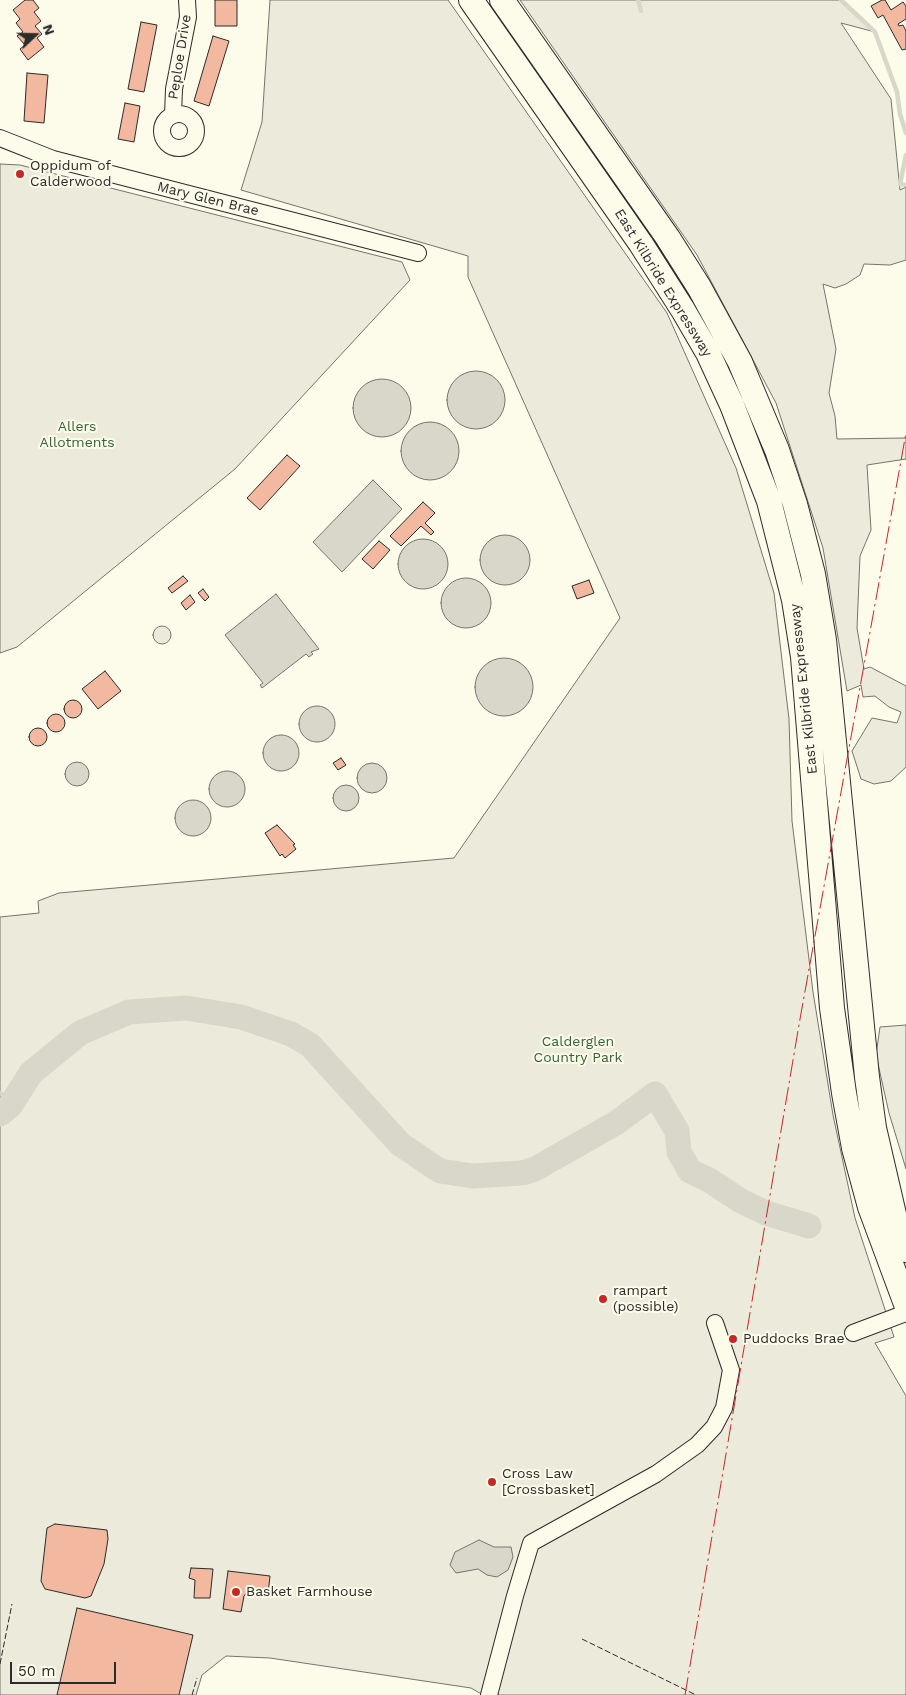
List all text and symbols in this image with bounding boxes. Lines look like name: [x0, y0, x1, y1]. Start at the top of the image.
north arrow: [10, 10, 60, 60]
street label: Peploe Drive: [165, 13, 195, 101]
text: N: [40, 22, 58, 37]
place label: Oppidum of Calderwood: [30, 158, 111, 190]
marker: Oppidum of Calderwood: [14, 168, 26, 180]
street label: Mary Glen Brae: [155, 178, 261, 220]
street label: East Kilbride Expressway: [610, 206, 716, 360]
park label: Allers Allotments: [39, 419, 115, 452]
street label: East Kilbride Expressway: [787, 603, 821, 775]
park label: Calderglen Country Park: [534, 1034, 622, 1066]
place label: rampart (possible): [613, 1283, 678, 1315]
marker: rampart (possible): [597, 1293, 609, 1305]
place label: Puddocks Brae: [743, 1331, 845, 1347]
marker: Puddocks Brae: [727, 1333, 739, 1345]
place label: Cross Law [Crossbasket]: [502, 1466, 595, 1498]
marker: Cross Law [Crossbasket]: [486, 1476, 498, 1488]
place label: Basket Farmhouse: [246, 1584, 373, 1600]
marker: Basket Farmhouse: [230, 1586, 242, 1598]
scale bar: [12, 1652, 119, 1684]
text: 50 m: [18, 1662, 55, 1680]

